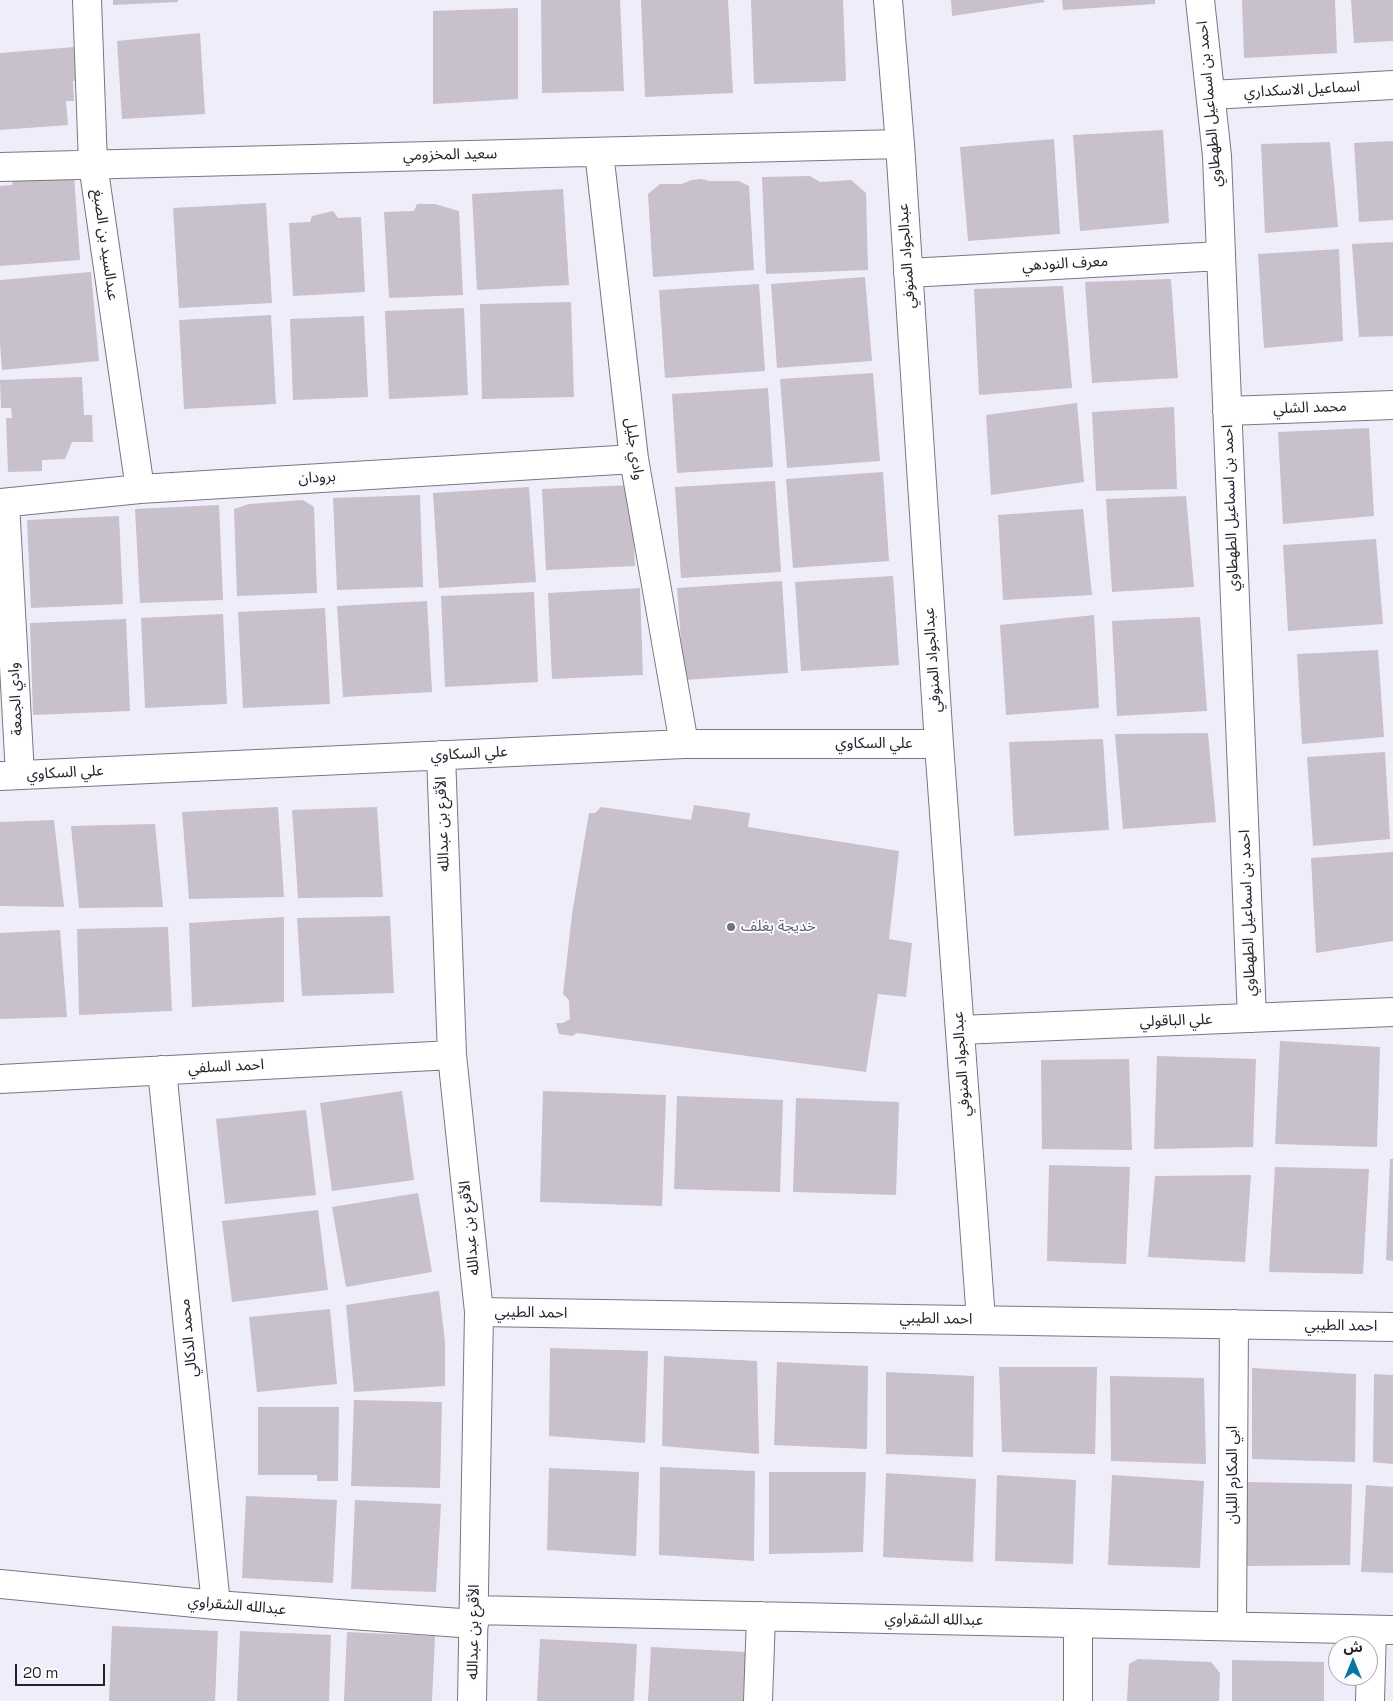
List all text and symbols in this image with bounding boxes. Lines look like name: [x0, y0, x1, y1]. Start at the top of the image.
street label: احمد بن اسماعيل الطهطاوي: [1194, 20, 1226, 188]
street label: اسماعيل الاسكداري: [1243, 78, 1361, 102]
street label: سعيد المخزومي: [403, 145, 497, 165]
street label: عبدالسيد بن الصبغ: [88, 188, 122, 302]
street label: عبدالجواد المنوفي: [894, 203, 920, 309]
street label: معرف النودهي: [1021, 253, 1109, 275]
street label: محمد الشلي: [1273, 398, 1347, 418]
street label: وادي جليل: [621, 417, 647, 481]
street label: احمد بن اسماعيل الطهطاوي: [1219, 424, 1243, 592]
street label: برودان: [298, 468, 336, 488]
street label: عبدالجواد المنوفي: [920, 607, 946, 713]
street label: وادي الجمعة: [5, 662, 27, 736]
street label: علي السكاوي: [835, 735, 913, 753]
street label: علي السكاوي: [430, 743, 508, 765]
street label: علي السكاوي: [26, 762, 104, 784]
street label: الأقرع بن عبدالله: [432, 776, 454, 872]
street label: احمد بن اسماعيل الطهطاوي: [1236, 829, 1260, 997]
place label: خديجة بغلف: [741, 918, 816, 936]
marker: خديجة بغلف: [725, 921, 737, 933]
street label: عبدالجواد المنوفي: [949, 1011, 975, 1117]
street label: علي الباقولي: [1139, 1011, 1213, 1031]
street label: احمد السلفي: [188, 1056, 264, 1078]
street label: الأقرع بن عبدالله: [456, 1180, 484, 1276]
street label: محمد الدكالي: [176, 1298, 202, 1378]
street label: احمد الطيبي: [494, 1303, 568, 1323]
street label: احمد الطيبي: [899, 1309, 973, 1329]
street label: احمد الطيبي: [1304, 1316, 1378, 1336]
street label: ابي المكارم اللبان: [1224, 1426, 1242, 1524]
street label: الأقرع بن عبدالله: [464, 1584, 484, 1680]
street label: عبدالله الشقراوي: [187, 1593, 287, 1619]
street label: عبدالله الشقراوي: [885, 1610, 983, 1630]
north arrow: [1328, 1636, 1378, 1686]
text: ش: [1343, 1638, 1363, 1656]
scale bar: [18, 1654, 108, 1686]
text: 20 m: [23, 1663, 58, 1682]

